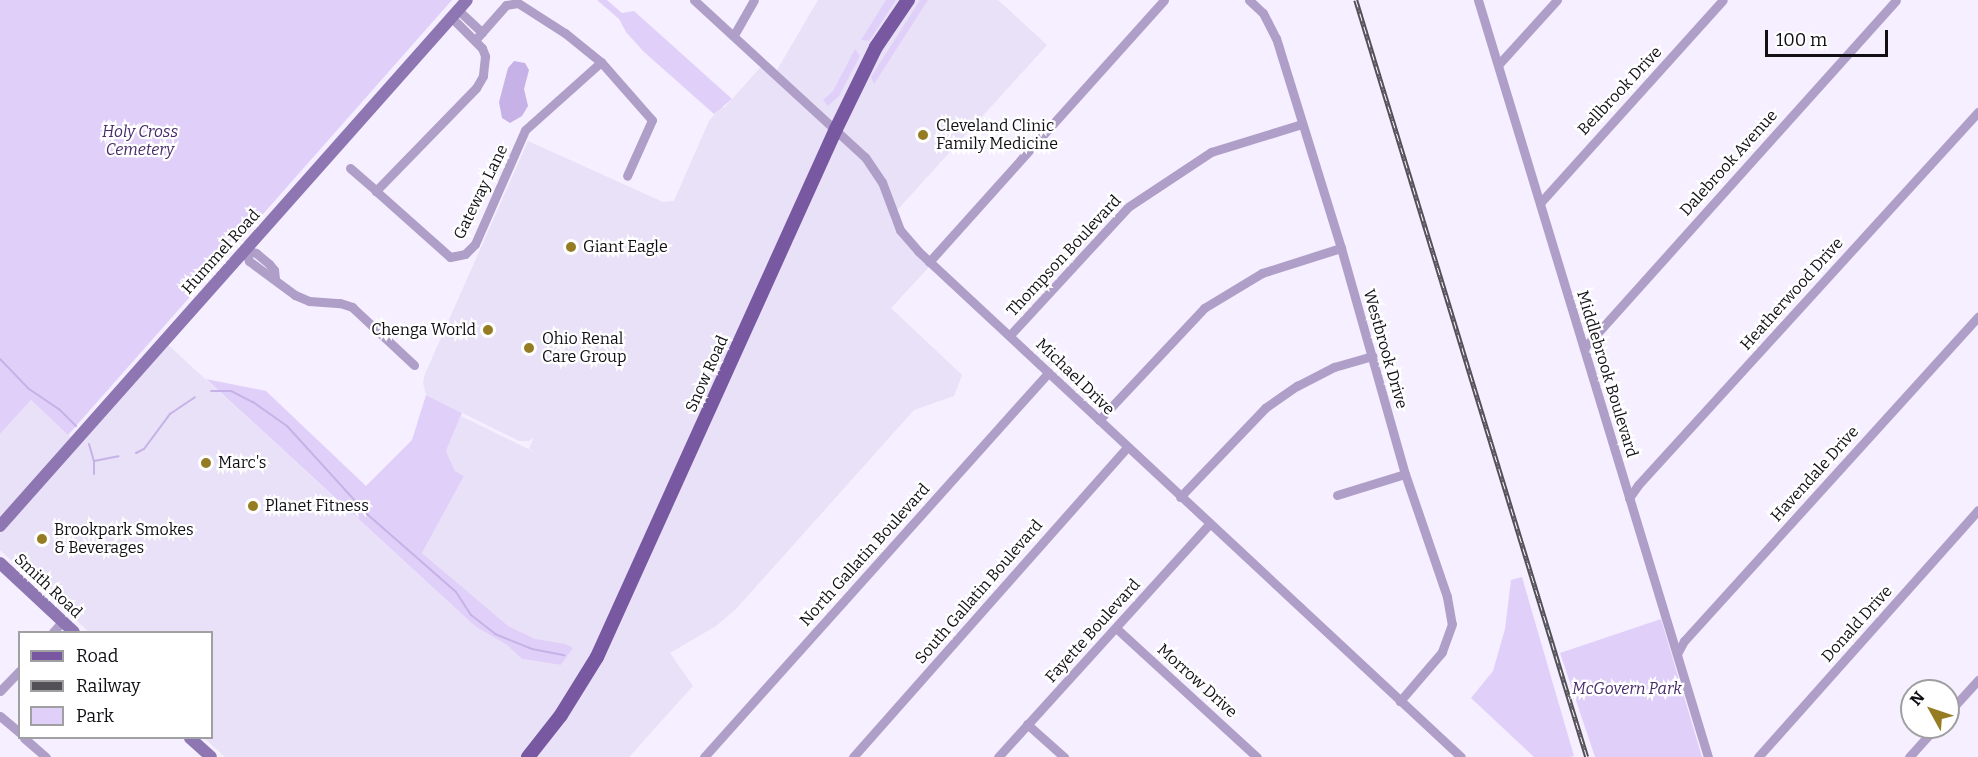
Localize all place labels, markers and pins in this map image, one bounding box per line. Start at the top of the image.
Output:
place label: Cleveland Clinic Family Medicine [936,116,1058,154]
marker: Cleveland Clinic Family Medicine [914,126,932,144]
place label: Giant Eagle [583,237,668,257]
marker: Giant Eagle [564,240,578,254]
place label: Chenga World [371,320,476,340]
marker: Chenga World [481,323,495,337]
place label: Ohio Renal Care Group [542,329,627,367]
marker: Ohio Renal Care Group [520,339,538,357]
place label: Marc's [218,453,266,473]
marker: Marc's [199,456,213,470]
place label: Planet Fitness [265,496,369,516]
marker: Planet Fitness [246,499,260,513]
place label: Brookpark Smokes & Beverages [54,520,194,558]
marker: Brookpark Smokes & Beverages [35,532,49,546]

